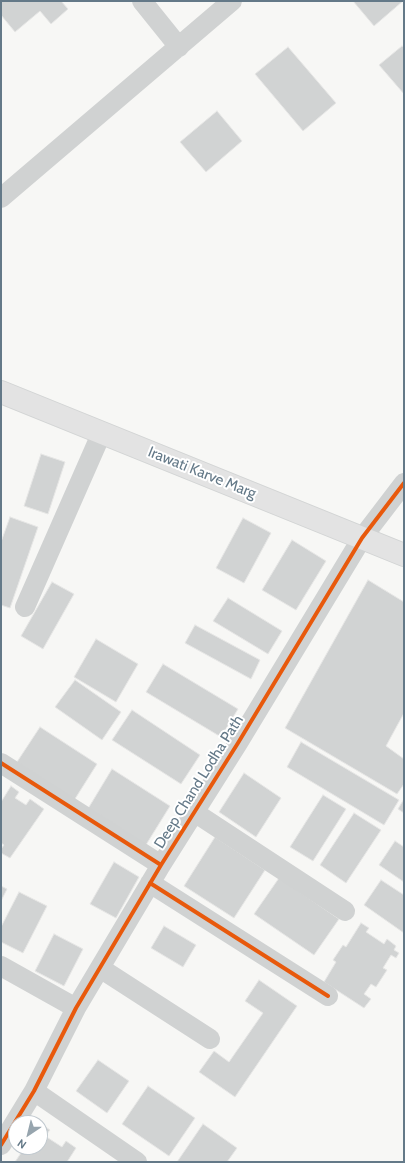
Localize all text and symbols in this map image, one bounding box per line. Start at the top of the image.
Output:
street label: Irawati Karve Marg [145,443,259,503]
street label: Deep Chand Lodha Path [151,712,247,852]
north arrow [8,1115,48,1155]
text: N [14,1136,29,1152]

